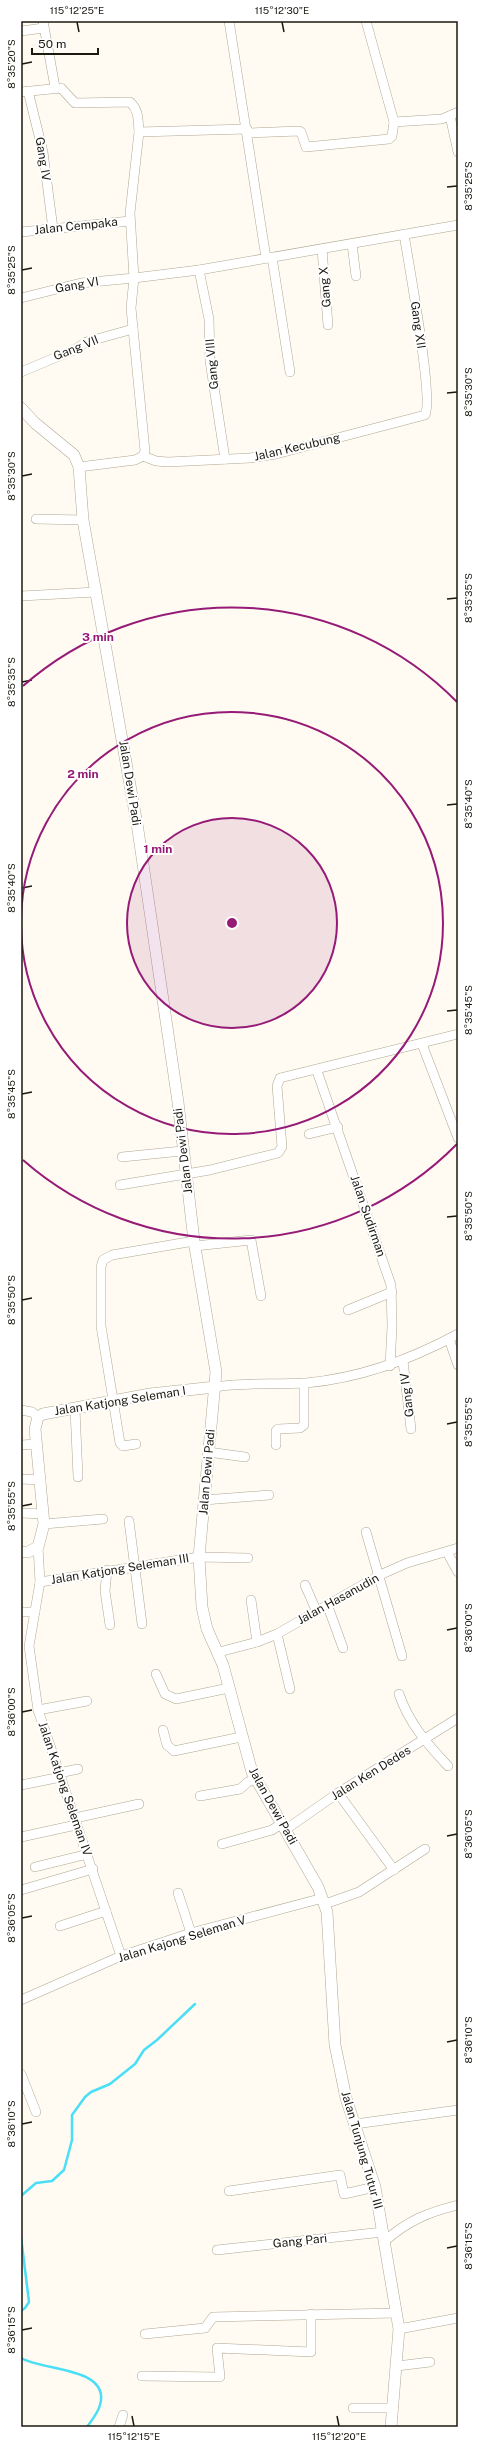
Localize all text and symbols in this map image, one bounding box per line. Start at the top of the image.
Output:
text: 115°12'25"E [50,4,104,16]
text: 115°12'30"E [255,4,309,16]
scale bar [32,30,98,56]
text: 50 m [38,37,66,51]
text: 8°35'20"S [5,39,17,89]
street label: Gang IV [33,136,53,182]
text: 8°35'25"S [462,161,474,211]
street label: Jalan Cempaka [34,215,118,237]
text: 8°35'25"S [5,245,17,295]
street label: Gang X [316,266,334,308]
street label: Gang VI [54,274,100,296]
street label: Gang XII [408,300,428,350]
street label: Gang VII [51,333,101,363]
street label: Gang VIII [203,338,221,390]
text: 8°35'30"S [462,367,474,417]
street label: Jalan Kecubung [252,430,342,464]
text: 8°35'30"S [5,451,17,501]
text: 8°35'35"S [462,573,474,623]
text: 3 min [82,630,114,644]
text: 8°35'35"S [5,657,17,707]
street label: Jalan Dewi Padi [116,739,144,827]
text: 2 min [67,767,99,781]
text: 8°35'40"S [462,779,474,829]
text: 1 min [144,842,172,856]
text: 8°35'40"S [5,863,17,913]
centre of rings [225,916,239,930]
text: 8°35'45"S [462,985,474,1035]
text: 8°35'45"S [5,1069,17,1119]
street label: Jalan Dewi Padi [171,1107,195,1195]
street label: Jalan Sudirman [348,1173,389,1259]
text: 8°35'50"S [462,1191,474,1241]
text: 8°35'50"S [5,1275,17,1325]
street label: Gang IV [397,1372,417,1418]
street label: Jalan Katjong Seleman I [53,1384,187,1418]
text: 8°35'55"S [462,1397,474,1447]
street label: Jalan Dewi Padi [196,1429,218,1515]
text: 8°35'55"S [5,1481,17,1531]
street label: Jalan Katjong Seleman III [50,1551,190,1587]
street label: Jalan Hasanudin [295,1571,381,1627]
text: 8°36'00"S [462,1603,474,1653]
text: 8°36'00"S [5,1687,17,1737]
street label: Jalan Katjong Seleman IV [35,1720,95,1858]
street label: Jalan Ken Dedes [329,1743,413,1803]
street label: Jalan Dewi Padi [246,1765,300,1847]
text: 8°36'05"S [462,1809,474,1859]
text: 8°36'05"S [5,1893,17,1943]
street label: Jalan Kajong Seleman V [116,1913,248,1965]
text: 8°36'10"S [462,2016,474,2064]
street label: Jalan Tunjung Tutur III [338,2089,386,2211]
text: 8°36'10"S [5,2100,17,2148]
text: 8°36'15"S [462,2222,474,2270]
street label: Gang Pari [272,2231,328,2251]
text: 8°36'15"S [5,2306,17,2354]
text: 115°12'15"E [108,2430,160,2442]
text: 115°12'20"E [312,2430,366,2442]

